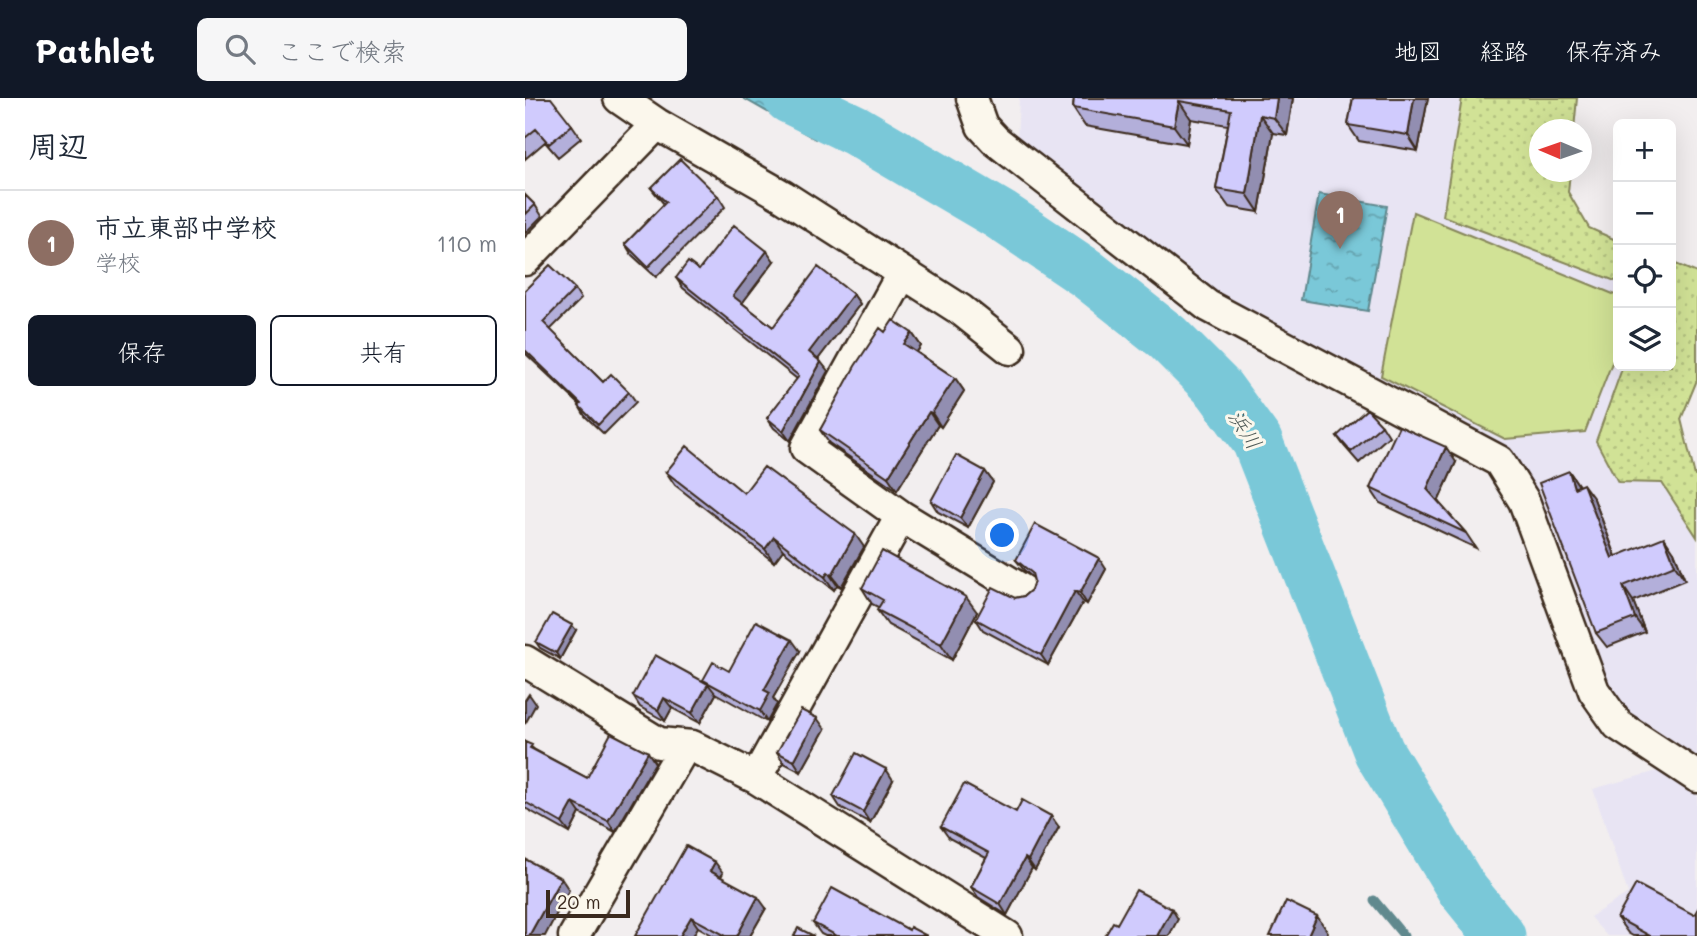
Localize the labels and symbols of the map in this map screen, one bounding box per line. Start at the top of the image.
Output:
north arrow [1529,119,1592,182]
pin: 1 [1317,191,1363,249]
water label: 浜川 [1223,404,1269,454]
your location [985,518,1019,552]
scale bar [546,887,630,919]

